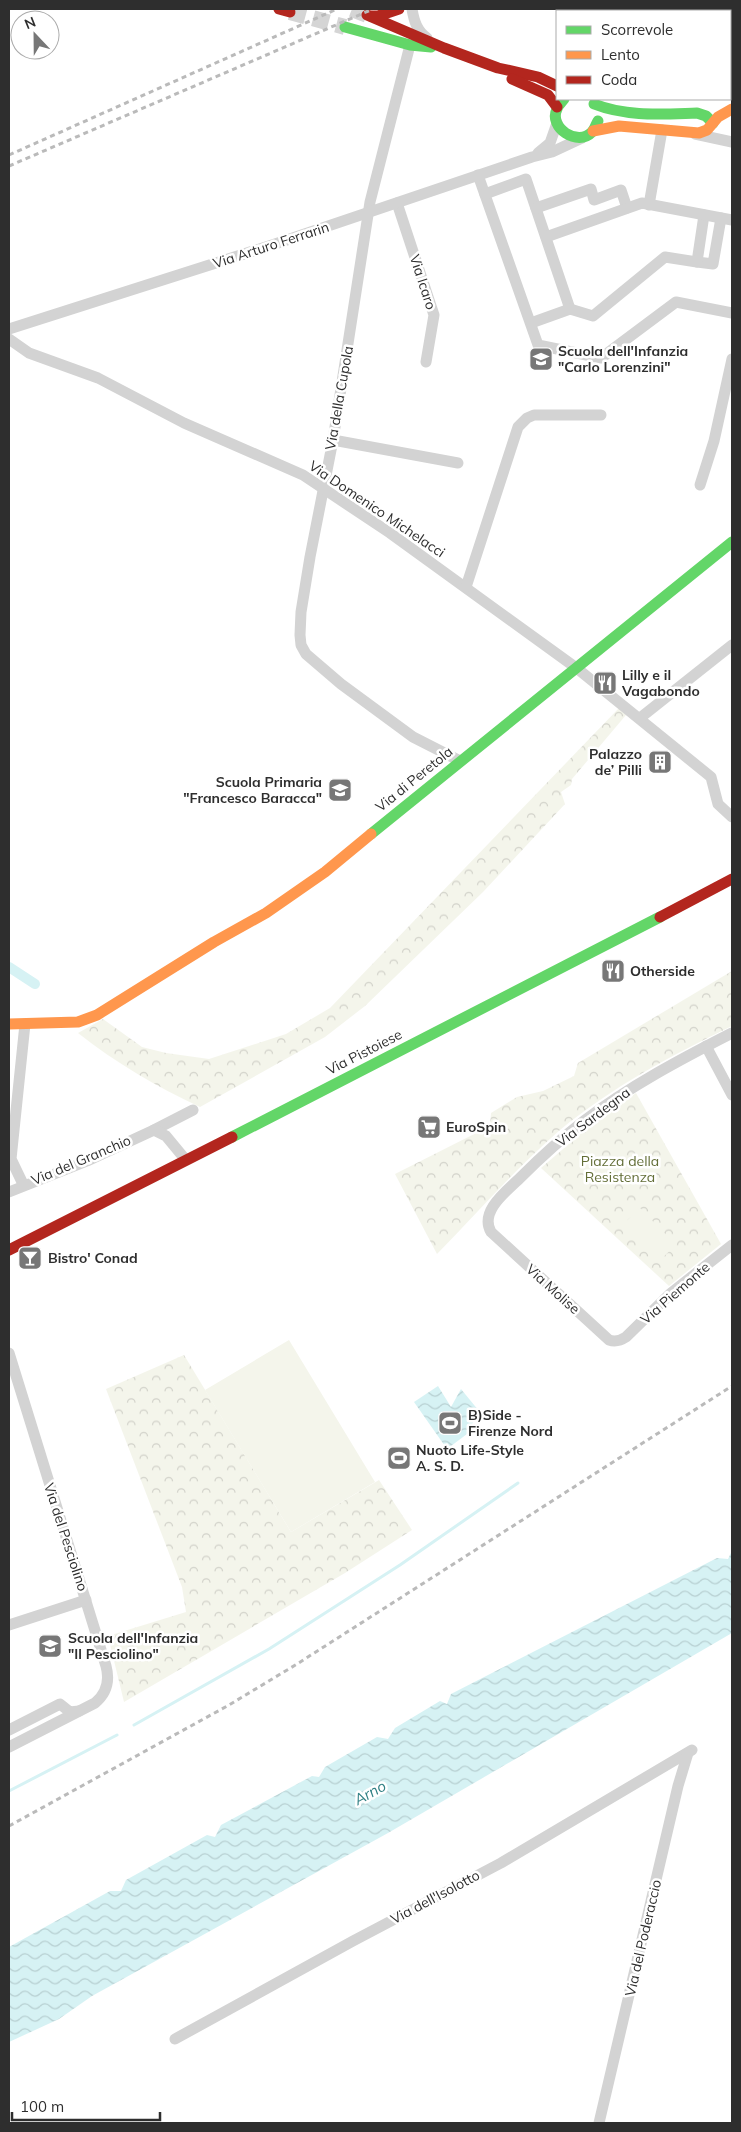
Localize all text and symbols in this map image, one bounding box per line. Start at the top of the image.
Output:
north arrow [10,10,60,60]
legend [556,10,731,100]
text: N [22,13,38,33]
text: Scorrevole [601,20,673,39]
text: Lento [601,45,640,64]
text: Coda [601,70,637,89]
street label: Via Arturo Ferrarin [211,218,331,272]
street label: Via Icaro [406,252,440,312]
place label: Scuola dell'Infanzia "Carlo Lorenzini" [558,342,688,376]
street label: Via della Cupola [321,344,357,452]
school or university icon: Scuola dell'Infanzia "Carlo Lorenzini" [528,346,554,372]
street label: Via Domenico Michelacci [305,457,449,561]
place label: Lilly e il Vagabondo [621,666,700,700]
restaurant icon: Lilly e il Vagabondo [592,670,618,696]
street label: Via di Peretola [372,742,456,816]
place label: Palazzo de’ Pilli [589,745,642,779]
building icon: Palazzo de’ Pilli [647,749,673,775]
place label: Scuola Primaria "Francesco Baracca" [183,773,322,807]
school or university icon: Scuola Primaria "Francesco Baracca" [327,777,353,803]
restaurant icon: Otherside [600,958,626,984]
place label: Otherside [630,962,695,980]
street label: Via Pistoiese [323,1025,405,1079]
street label: Via Sardegna [552,1083,634,1151]
supermarket icon: EuroSpin [416,1114,442,1140]
place label: EuroSpin [446,1118,506,1136]
street label: Via del Granchio [28,1131,134,1189]
park label: Piazza della Resistenza [581,1152,659,1186]
bar icon: Bistro' Conad [17,1245,43,1271]
place label: Bistro' Conad [48,1249,138,1267]
street label: Via Piemonte [637,1258,713,1328]
street label: Via Molise [522,1260,584,1318]
place label: B)Side - Firenze Nord [468,1406,553,1440]
sports icon: B)Side - Firenze Nord [437,1410,463,1436]
place label: Nuoto Life-Style A. S. D. [416,1441,524,1475]
sports icon: Nuoto Life-Style A. S. D. [386,1445,412,1471]
street label: Via del Pesciolino [40,1481,92,1593]
place label: Scuola dell'Infanzia "Il Pesciolino" [68,1629,198,1663]
school or university icon: Scuola dell'Infanzia "Il Pesciolino" [37,1633,63,1659]
water label: Arno [349,1776,390,1810]
street label: Via dell'Isolotto [387,1866,483,1928]
street label: Via del Poderaccio [621,1878,665,1998]
scale bar [12,2090,160,2122]
text: 100 m [20,2097,64,2116]

